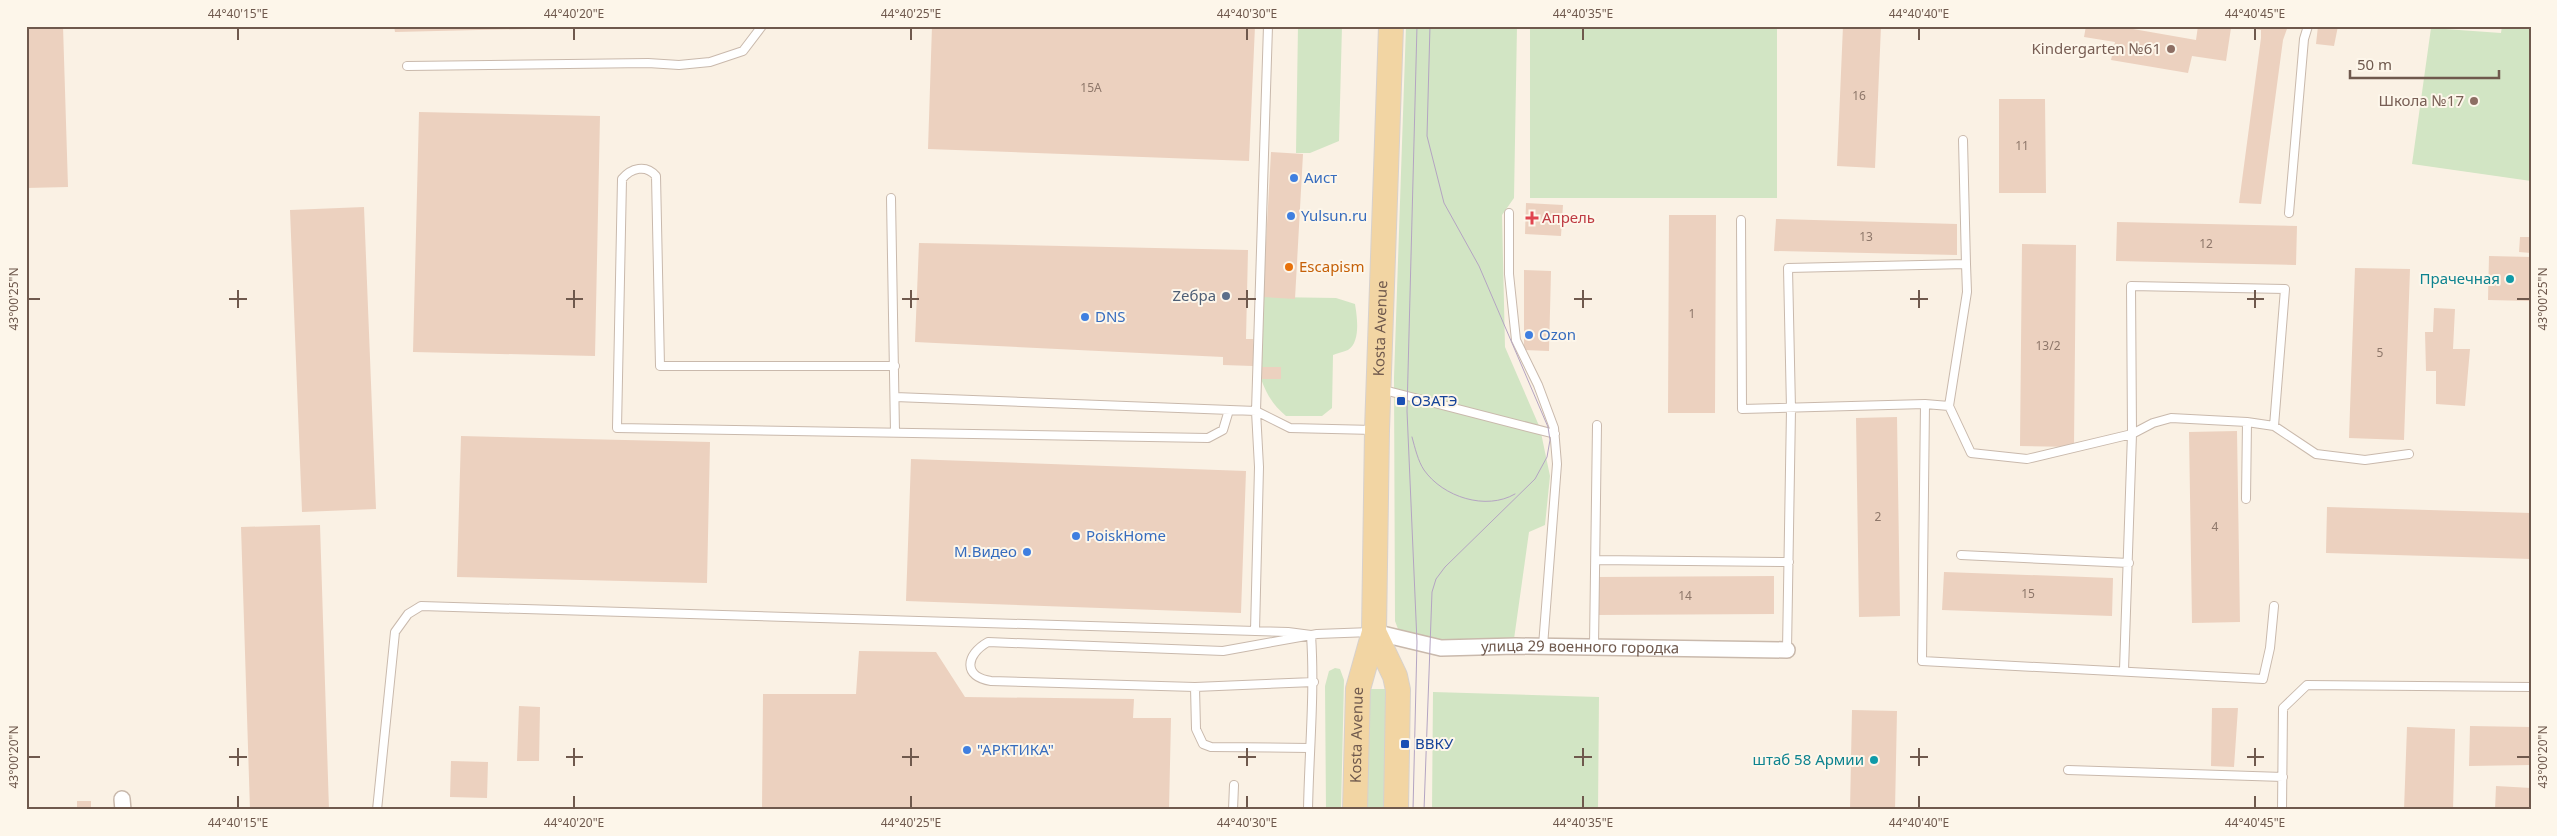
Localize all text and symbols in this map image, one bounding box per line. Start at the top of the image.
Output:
text: 44°40'15"E [208,5,268,22]
text: 44°40'20"E [544,5,604,22]
text: 44°40'25"E [881,5,941,22]
text: 44°40'30"E [1217,5,1277,22]
text: 44°40'35"E [1553,5,1613,22]
text: 44°40'40"E [1889,5,1949,22]
text: 44°40'45"E [2225,5,2285,22]
place label: Kindergarten №61 [2032,38,2161,58]
marker: Kindergarten №61 [2165,43,2177,55]
scale bar [2350,48,2498,80]
text: 50 m [2357,54,2392,74]
house number: 15А [1080,79,1102,96]
house number: 16 [1852,87,1866,104]
place label: Школа №17 [2378,90,2464,110]
marker: Школа №17 [2468,95,2480,107]
house number: 11 [2015,137,2029,154]
place label: Аист [1304,167,1337,187]
marker: Аист [1288,172,1300,184]
place label: Yulsun.ru [1301,205,1367,225]
place label: Апрель [1542,207,1595,227]
marker: Yulsun.ru [1285,210,1297,222]
marker: Апрель [1526,212,1538,224]
house number: 13 [1859,228,1873,245]
house number: 12 [2199,235,2213,252]
place label: Escapism [1299,256,1364,276]
marker: Escapism [1283,261,1295,273]
text: 43°00'25"N [5,267,22,331]
text: 43°00'25"N [2534,267,2551,331]
place label: Прачечная [2420,268,2500,288]
marker: Прачечная [2504,273,2516,285]
street label: Kosta Avenue [1368,280,1391,377]
place label: Zeбра [1173,285,1216,305]
marker: Zeбра [1220,290,1232,302]
house number: 1 [1689,305,1695,322]
place label: DNS [1095,306,1126,326]
marker: DNS [1079,311,1091,323]
place label: Ozon [1539,324,1576,344]
marker: Ozon [1523,329,1535,341]
house number: 13/2 [2035,337,2061,354]
house number: 5 [2377,344,2384,361]
place label: ОЗАТЭ [1411,390,1458,410]
marker: ОЗАТЭ [1395,395,1407,407]
house number: 2 [1875,508,1882,525]
house number: 4 [2212,518,2219,535]
place label: PoiskHome [1086,525,1166,545]
marker: PoiskHome [1070,530,1082,542]
place label: M.Видео [954,541,1017,561]
marker: M.Видео [1021,546,1033,558]
house number: 15 [2021,585,2035,602]
house number: 14 [1678,587,1692,604]
street label: улица 29 военного городка [1481,635,1679,657]
street label: Kosta Avenue [1345,687,1367,783]
text: 43°00'20"N [5,725,22,789]
text: 43°00'20"N [2534,725,2551,789]
place label: ВВКУ [1415,733,1454,753]
marker: ВВКУ [1399,738,1411,750]
place label: "АРКТИКА" [977,739,1054,759]
marker: "АРКТИКА" [961,744,973,756]
place label: штаб 58 Армии [1753,749,1864,769]
marker: штаб 58 Армии [1868,754,1880,766]
text: 44°40'15"E [208,814,268,831]
text: 44°40'20"E [544,814,604,831]
text: 44°40'25"E [881,814,941,831]
text: 44°40'30"E [1217,814,1277,831]
text: 44°40'35"E [1553,814,1613,831]
text: 44°40'40"E [1889,814,1949,831]
text: 44°40'45"E [2225,814,2285,831]

